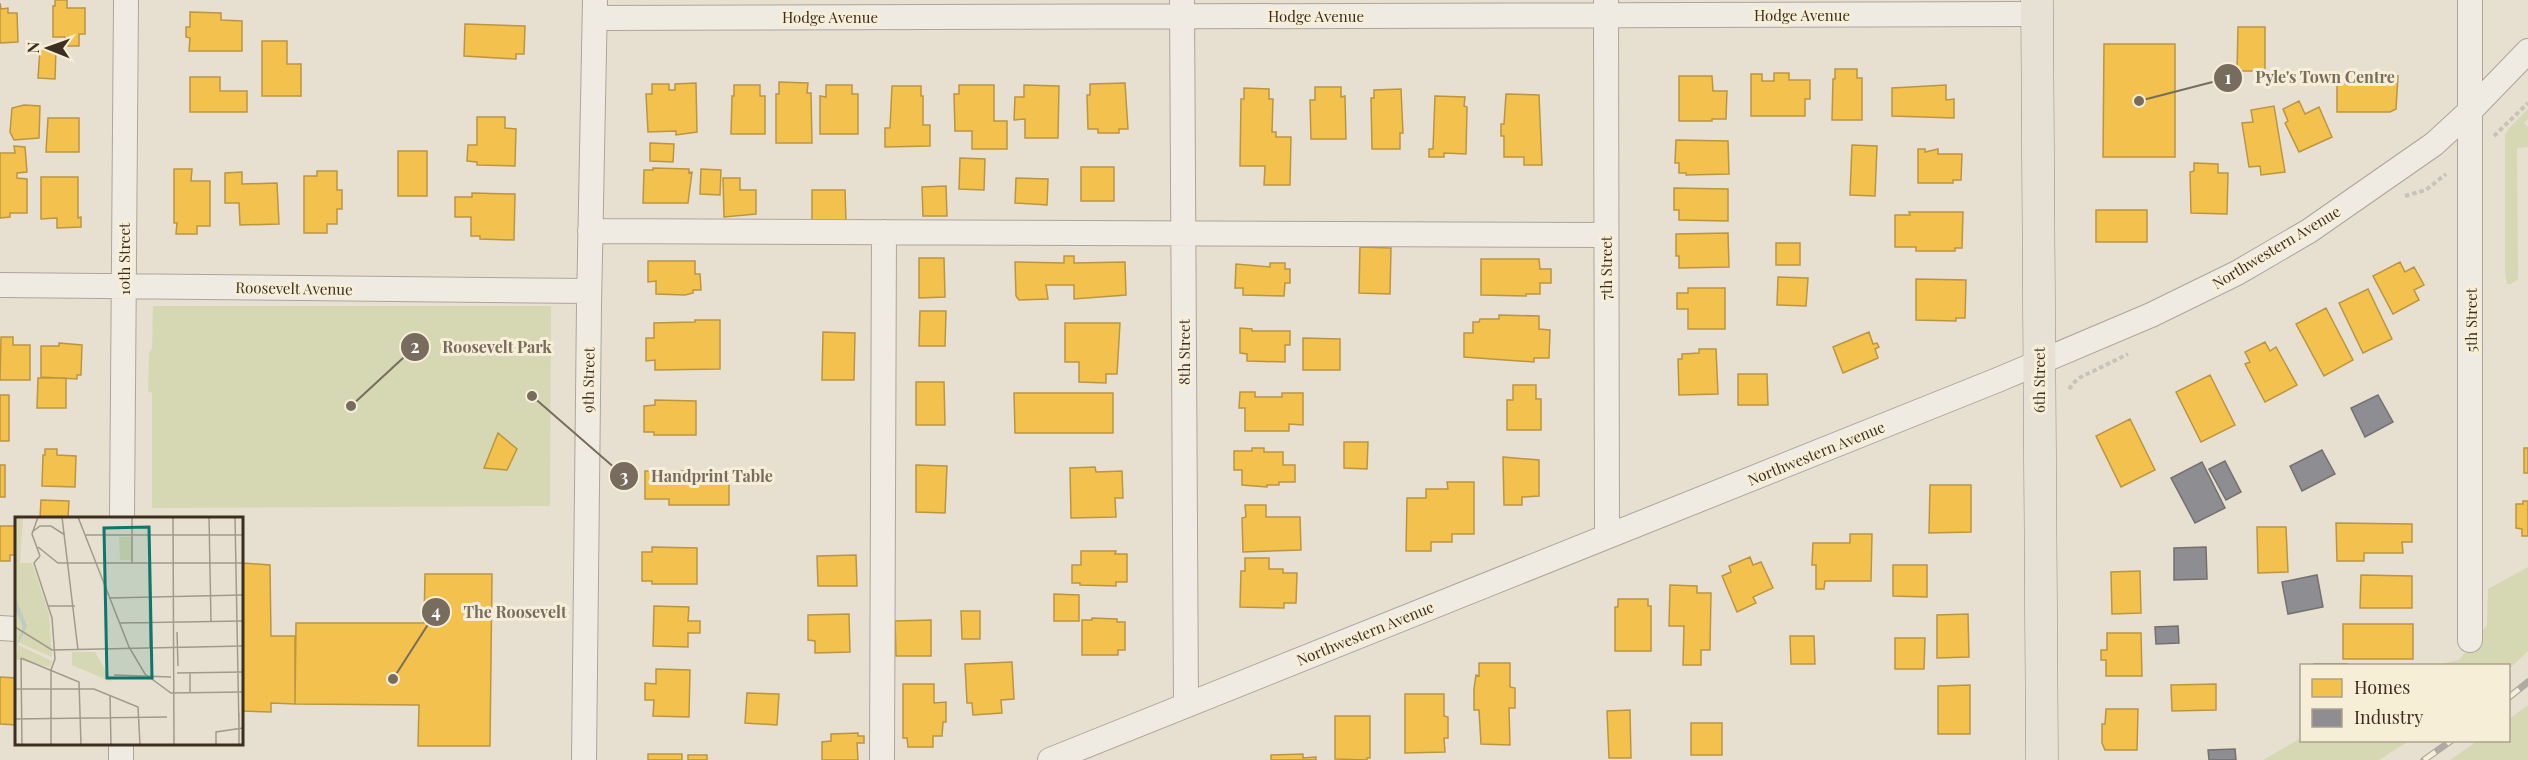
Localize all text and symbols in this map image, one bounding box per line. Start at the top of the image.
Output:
street label: Hodge Avenue [1754,5,1850,25]
street label: Hodge Avenue [1268,6,1364,26]
street label: Hodge Avenue [782,7,878,27]
north arrow [18,18,78,78]
text: N [22,41,43,54]
callout: Pyle's Town Centre [2213,61,2407,95]
text: 1 [2225,65,2232,89]
text: Pyle's Town Centre [2255,66,2395,87]
street label: Northwestern Avenue [2208,201,2344,293]
street label: 10th Street [114,222,134,295]
street label: 7th Street [1596,235,1616,300]
street label: Roosevelt Avenue [235,277,353,299]
street label: 5th Street [2461,287,2481,352]
street label: 8th Street [1174,318,1194,385]
callout: Roosevelt Park [400,330,563,364]
text: 2 [410,334,420,358]
text: Roosevelt Park [442,336,552,357]
street label: 9th Street [577,346,599,413]
street label: 6th Street [2029,346,2049,413]
street label: Northwestern Avenue [1744,416,1888,490]
callout: Handprint Table [609,459,785,493]
text: 3 [620,464,629,488]
text: Handprint Table [651,465,773,486]
inset map [15,517,243,745]
callout: The Roosevelt [421,595,578,629]
street label: Northwestern Avenue [1293,596,1437,670]
text: 4 [431,599,441,623]
text: The Roosevelt [463,601,567,622]
legend [2300,664,2510,742]
text: Homes [2354,675,2410,699]
text: Industry [2354,705,2423,729]

